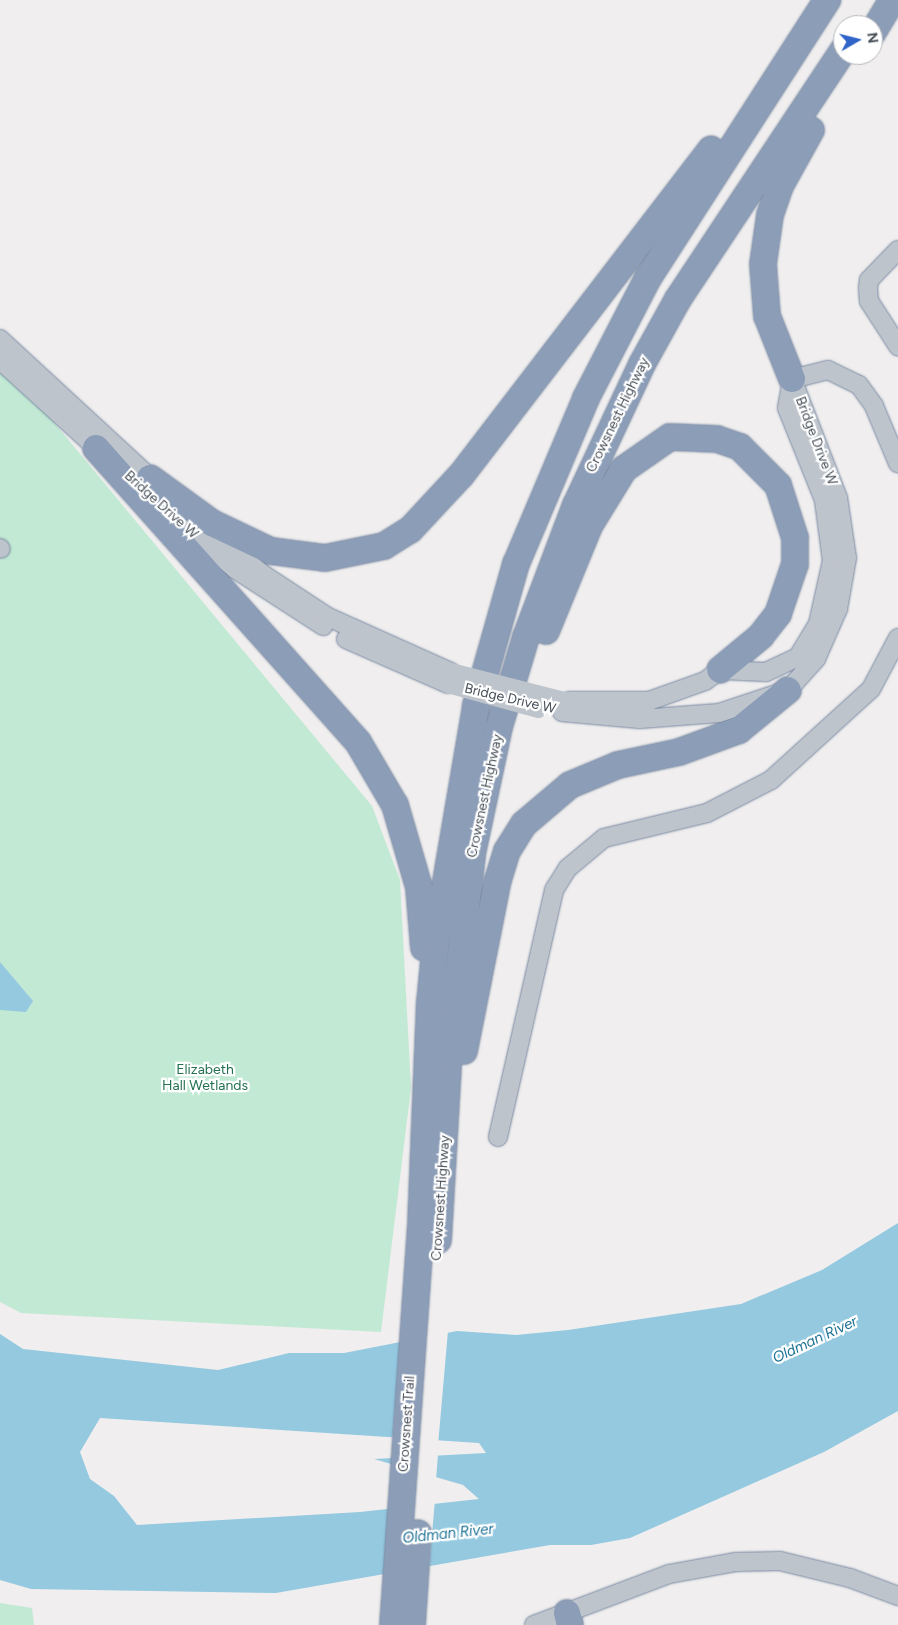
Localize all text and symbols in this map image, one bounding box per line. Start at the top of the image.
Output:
north arrow [833,15,883,65]
text: N [863,31,882,45]
street label: Crowsnest Highway [583,355,653,475]
street label: Bridge Drive W [791,394,841,488]
street label: Bridge Drive W [121,468,201,542]
street label: Bridge Drive W [463,680,557,718]
street label: Crowsnest Highway [464,733,506,859]
park label: Elizabeth Hall Wetlands [162,1062,248,1094]
street label: Crowsnest Highway [428,1135,454,1261]
water label: Oldman River [770,1313,860,1367]
street label: Crowsnest Trail [395,1375,419,1473]
water label: Oldman River [402,1520,494,1548]

